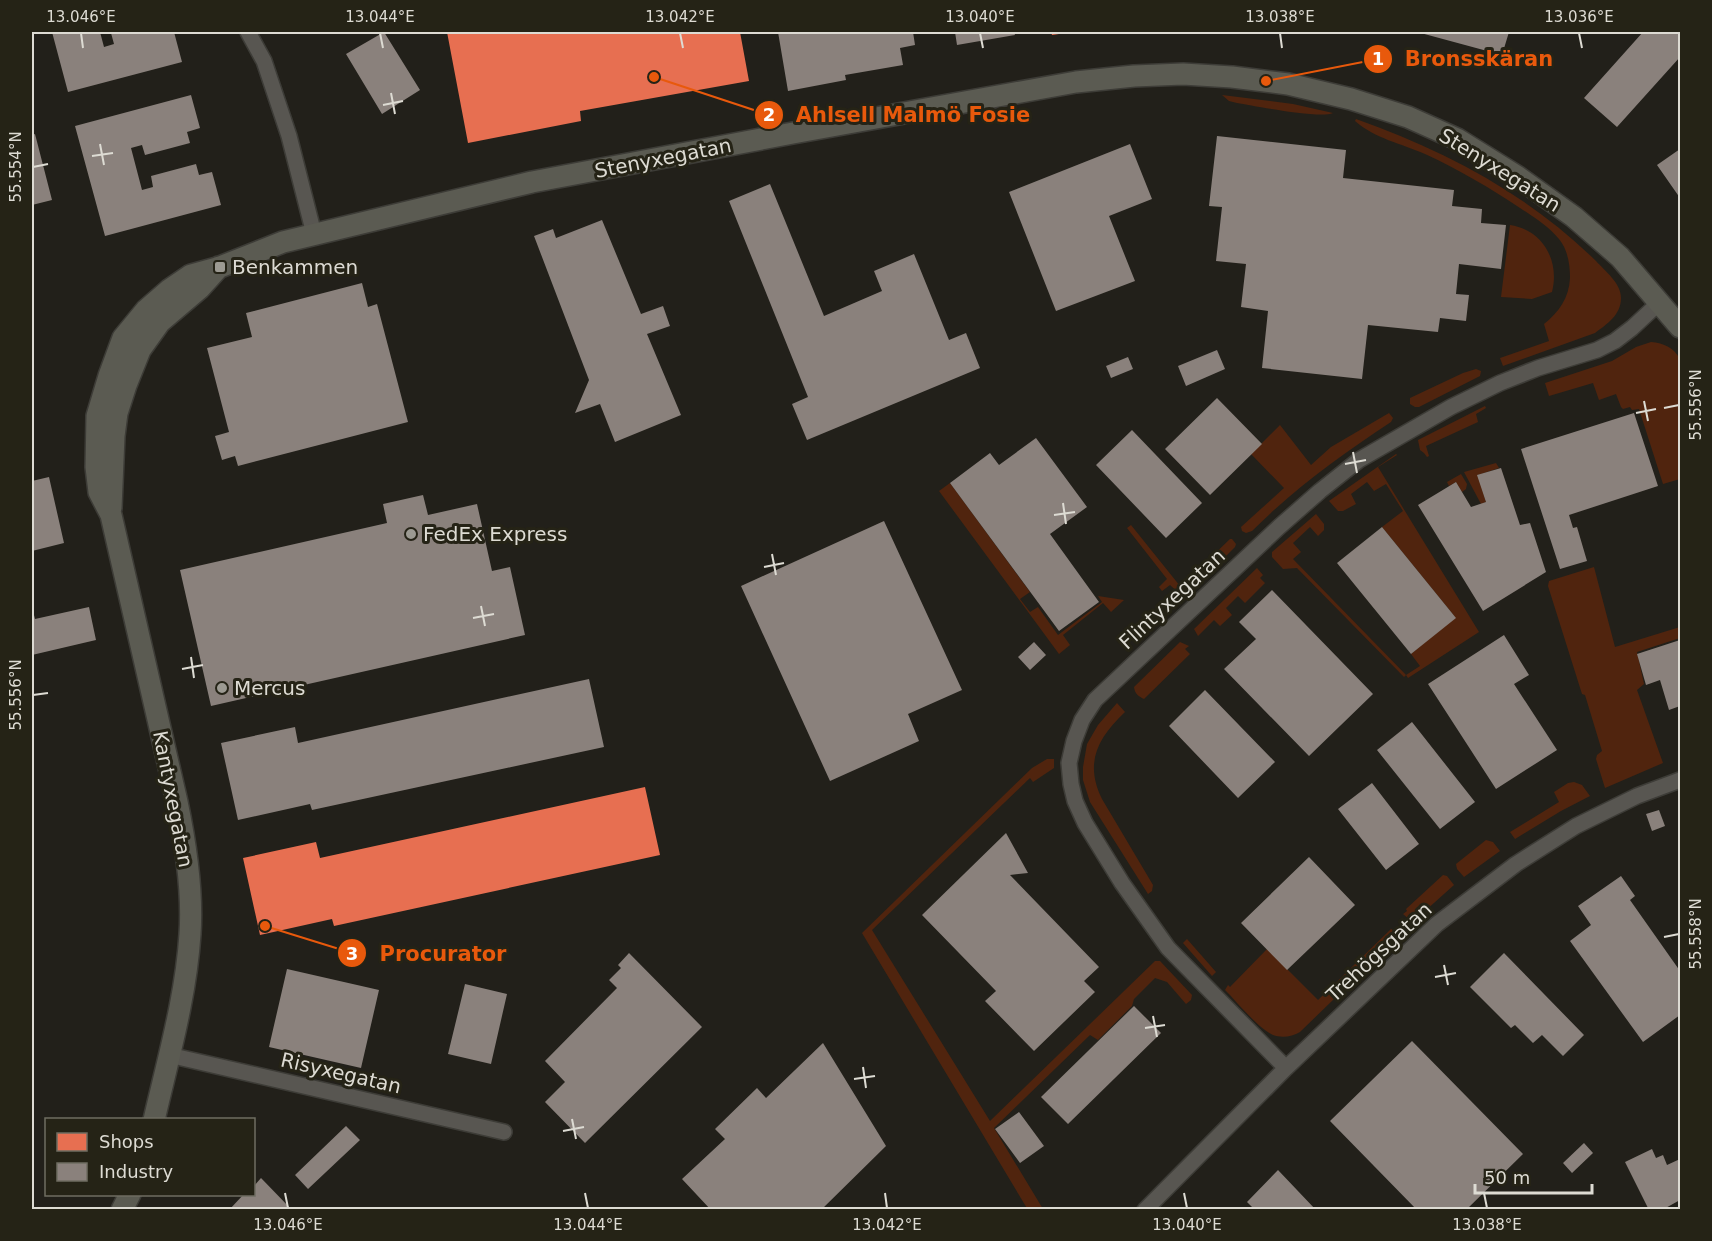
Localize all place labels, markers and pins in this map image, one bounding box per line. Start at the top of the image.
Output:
callout: Bronsskäran [1363,39,1566,78]
callout: Ahlsell Malmö Fosie [754,95,1042,134]
place label: Benkammen [232,255,358,279]
marker: Benkammen [213,260,227,274]
place label: FedEx Express [423,522,567,546]
marker: FedEx Express [404,527,418,541]
place label: Mercus [234,676,305,700]
marker: Mercus [215,681,229,695]
callout: Procurator [337,934,518,973]

